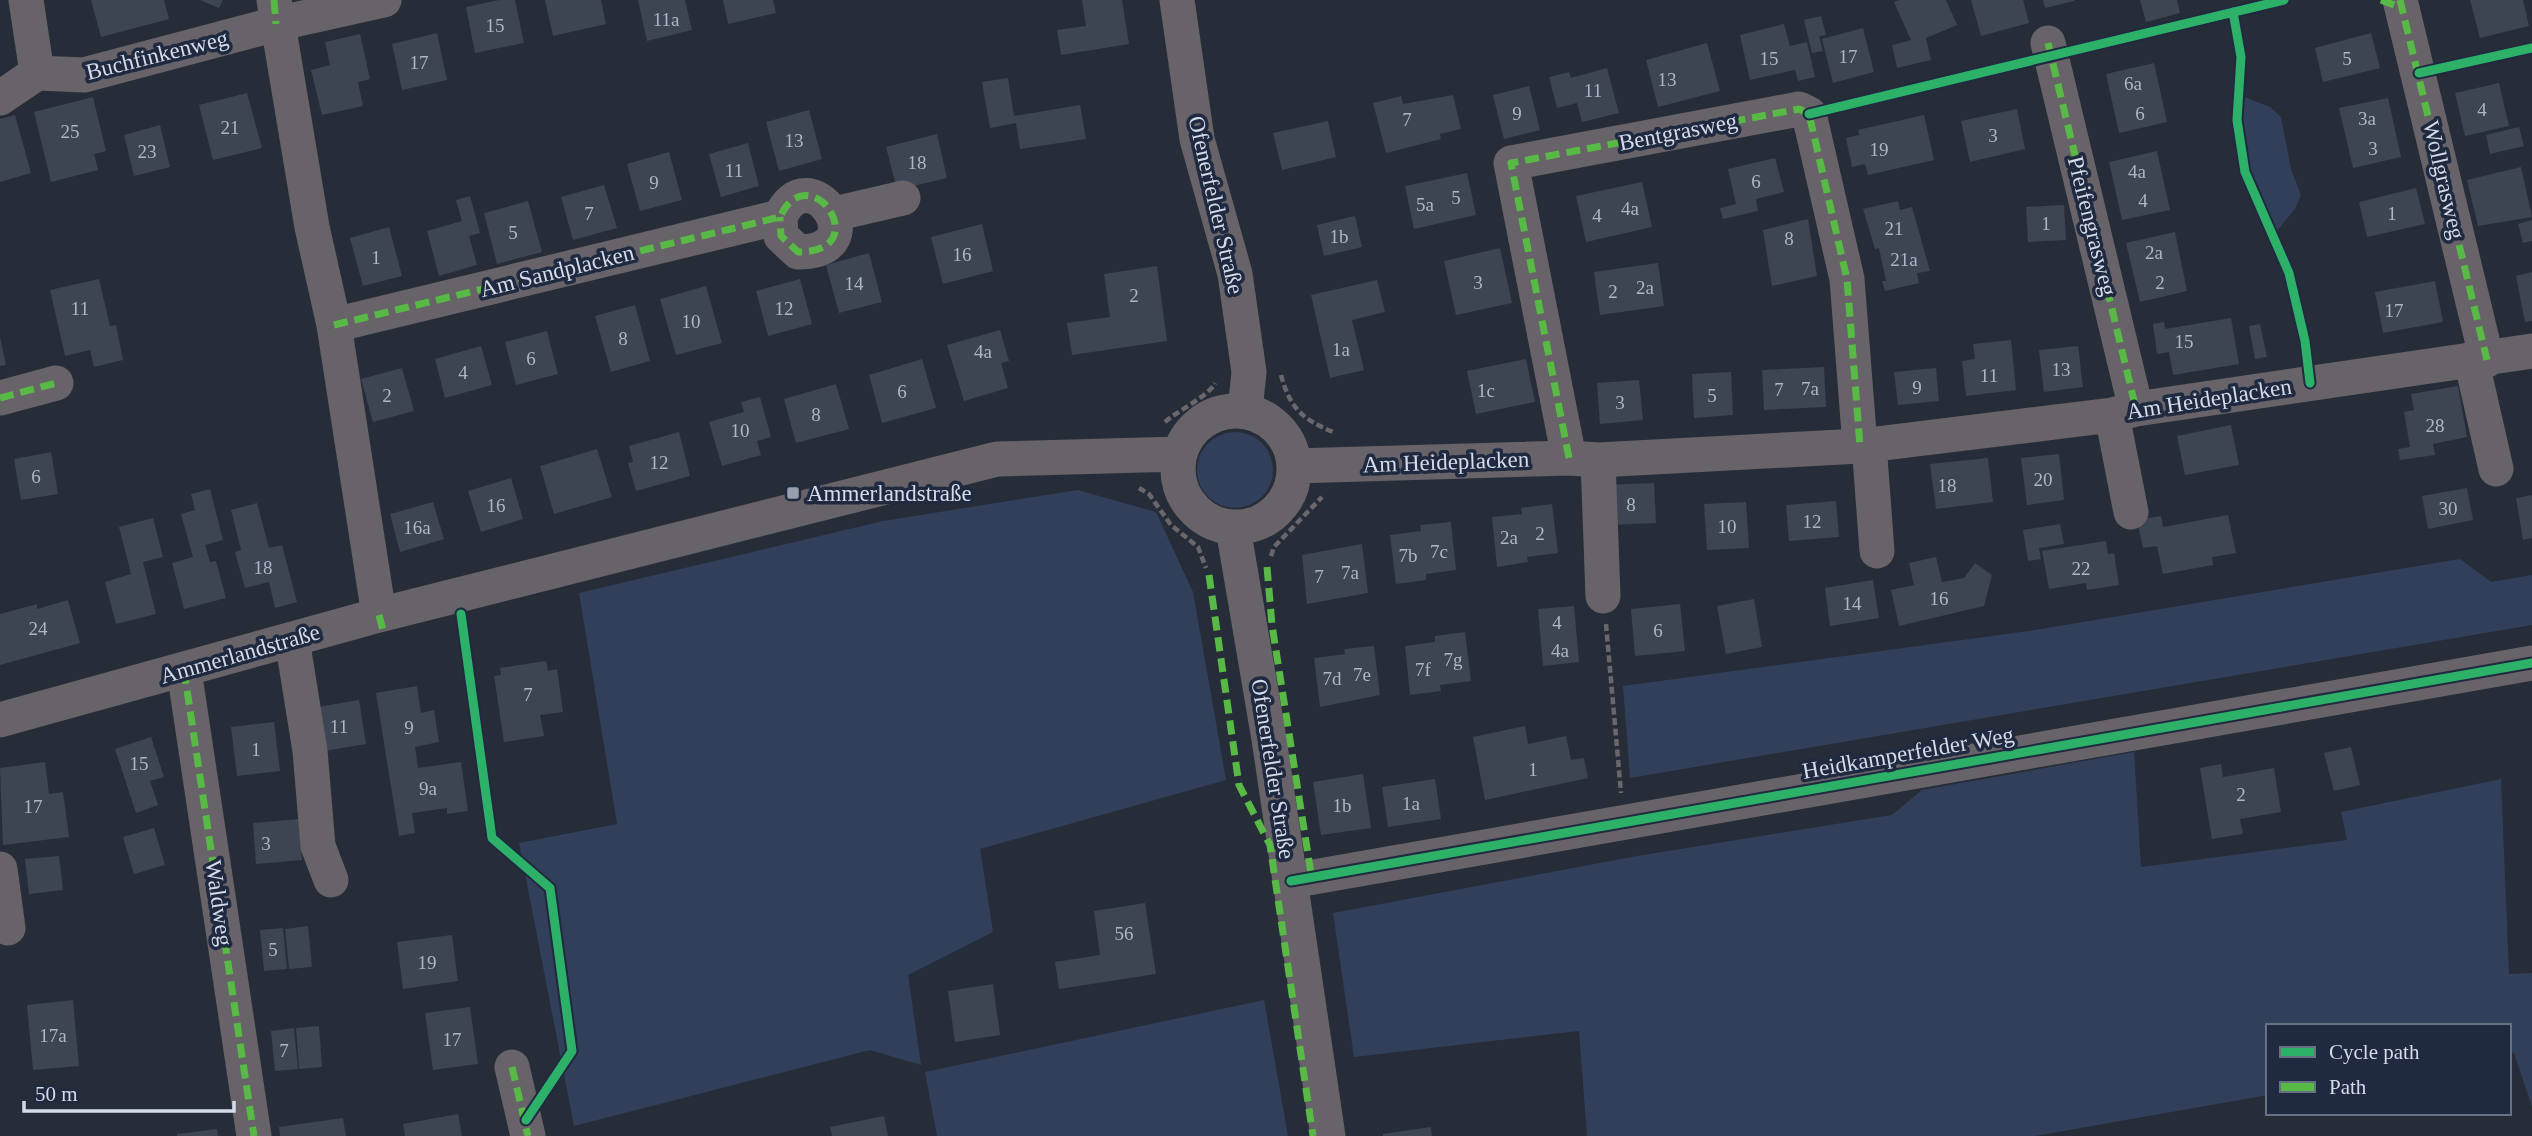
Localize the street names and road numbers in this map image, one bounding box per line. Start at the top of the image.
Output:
street label: Buchfinkenweg [83,25,231,85]
street label: Bentgrasweg [1617,108,1740,156]
street label: Ofenerfelder Straße [1183,114,1249,296]
street label: Wollgrasweg [2418,118,2470,242]
street label: Pfeifengrasweg [2063,154,2122,299]
street label: Am Sandplacken [477,240,637,302]
street label: Am Heideplacken [2125,374,2294,424]
street label: Am Heideplacken [1362,447,1530,477]
street label: Ammerlandstraße [157,619,323,689]
street label: Ofenerfelder Straße [1246,677,1300,861]
street label: Heidkamperfelder Weg [1800,722,2016,784]
street label: Waldweg [201,859,237,948]

